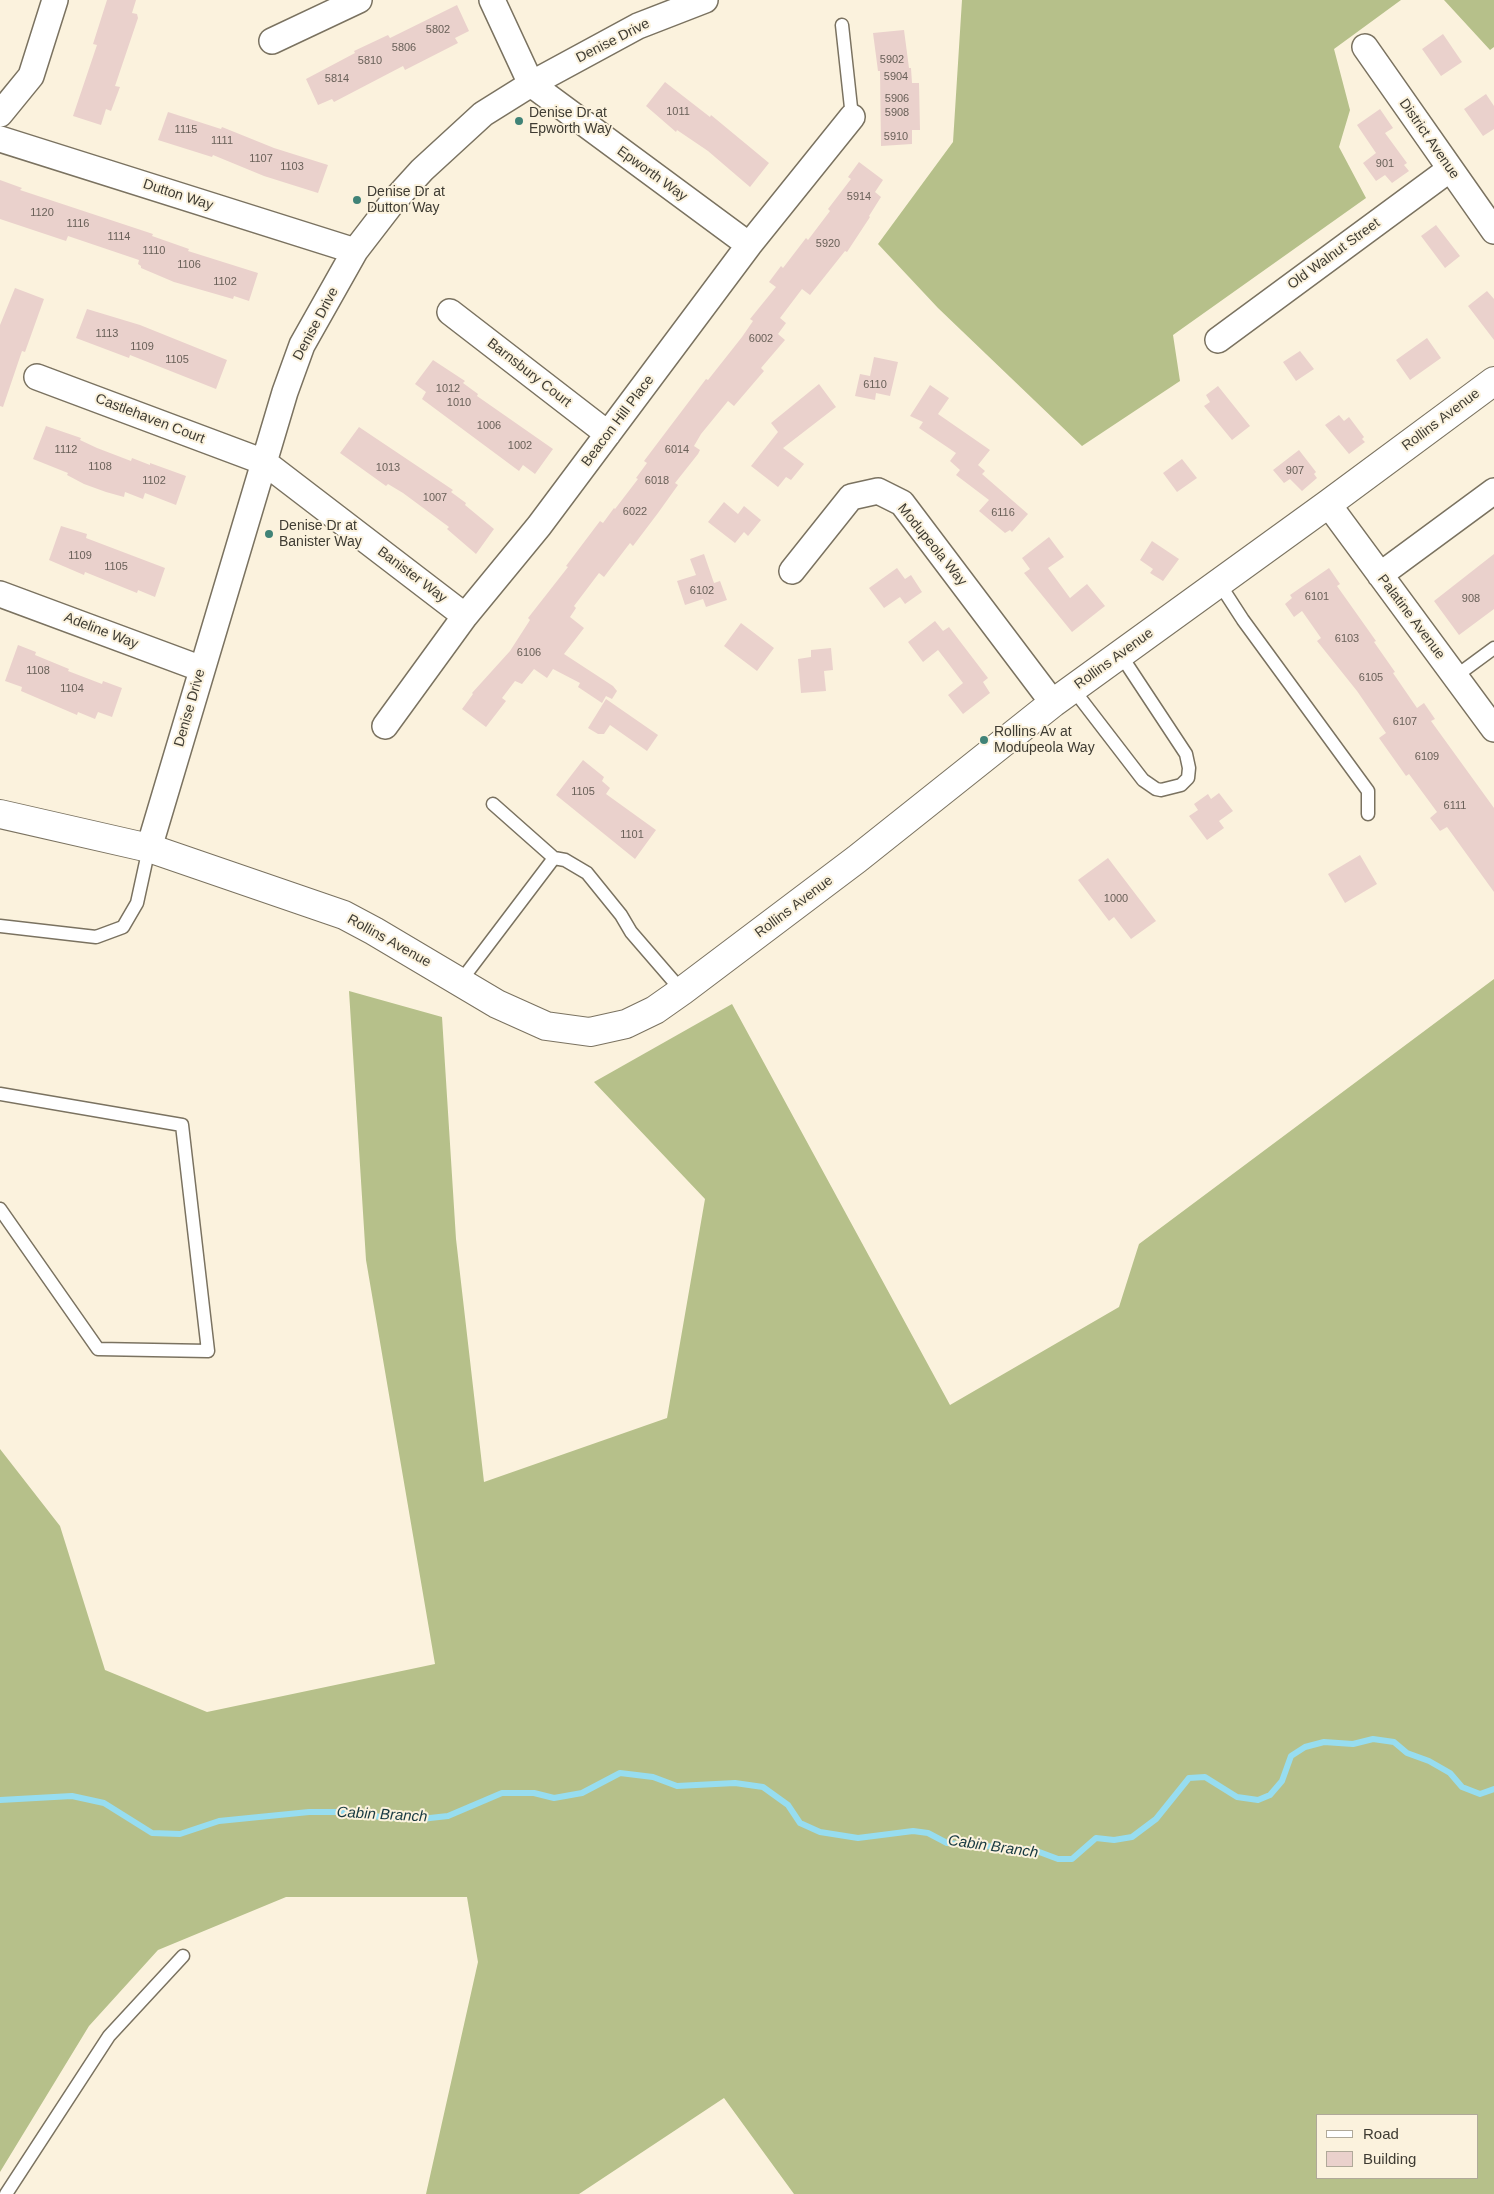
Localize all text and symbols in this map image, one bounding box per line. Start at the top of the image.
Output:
street label: Denise Drive [573,15,653,67]
house number: 5802 [426,23,450,37]
house number: 5806 [392,41,416,55]
house number: 5902 [880,53,904,67]
house number: 5810 [358,54,382,68]
house number: 5904 [884,70,908,84]
house number: 5814 [325,72,349,86]
house number: 5906 [885,92,909,106]
street label: District Avenue [1395,96,1463,182]
place label: Denise Dr at Epworth Way [529,105,612,138]
house number: 1011 [666,105,690,119]
house number: 5908 [885,106,909,120]
marker: Denise Dr at Epworth Way [513,115,525,127]
house number: 1115 [175,123,197,137]
house number: 5910 [884,130,908,144]
house number: 1111 [211,134,233,148]
street label: Epworth Way [614,143,690,205]
house number: 1107 [249,152,273,166]
house number: 901 [1376,157,1394,171]
house number: 1103 [280,160,304,174]
street label: Dutton Way [141,176,215,214]
place label: Denise Dr at Dutton Way [367,184,445,216]
house number: 5914 [847,190,871,204]
marker: Denise Dr at Dutton Way [351,194,363,206]
house number: 1120 [30,206,54,220]
street label: Old Walnut Street [1285,215,1383,293]
house number: 1116 [67,217,89,231]
house number: 1114 [108,230,130,244]
house number: 5920 [816,237,840,251]
house number: 1110 [143,244,165,258]
house number: 1106 [177,258,201,272]
house number: 1102 [213,275,237,289]
street label: Denise Drive [290,285,342,363]
house number: 1113 [96,327,118,341]
house number: 6002 [749,332,773,346]
street label: Barnsbury Court [484,335,574,411]
house number: 1109 [130,340,154,354]
house number: 1105 [165,353,189,367]
street label: Beacon Hill Place [578,372,658,470]
house number: 6110 [863,378,887,392]
house number: 1012 [436,382,460,396]
street label: Rollins Avenue [1399,385,1483,455]
street label: Castlehaven Court [93,390,207,448]
house number: 1010 [447,396,471,410]
house number: 1006 [477,419,501,433]
house number: 1002 [508,439,532,453]
house number: 1112 [55,443,77,457]
house number: 6014 [665,443,689,457]
house number: 1108 [88,460,112,474]
house number: 1013 [376,461,400,475]
house number: 907 [1286,464,1304,478]
house number: 1102 [142,474,166,488]
house number: 6018 [645,474,669,488]
house number: 1007 [423,491,447,505]
street label: Modupeola Way [894,501,970,589]
house number: 6022 [623,505,647,519]
house number: 6116 [991,506,1015,520]
place label: Denise Dr at Banister Way [279,518,362,550]
marker: Denise Dr at Banister Way [263,528,275,540]
street label: Banister Way [374,543,450,607]
house number: 1109 [68,549,92,563]
house number: 1105 [104,560,128,574]
street label: Palatine Avenue [1374,571,1448,663]
house number: 6102 [690,584,714,598]
house number: 6101 [1305,590,1329,604]
house number: 908 [1462,592,1480,606]
street label: Adeline Way [62,609,140,653]
street label: Rollins Avenue [1071,625,1157,693]
house number: 6103 [1335,632,1359,646]
house number: 6106 [517,646,541,660]
house number: 1108 [26,664,50,678]
street label: Denise Drive [171,667,209,749]
house number: 6105 [1359,671,1383,685]
house number: 1104 [60,682,84,696]
house number: 6107 [1393,715,1417,729]
place label: Rollins Av at Modupeola Way [994,724,1095,756]
marker: Rollins Av at Modupeola Way [978,734,990,746]
house number: 6109 [1415,750,1439,764]
house number: 1105 [571,785,595,799]
house number: 6111 [1444,799,1466,813]
house number: 1101 [620,828,644,842]
street label: Rollins Avenue [752,872,836,942]
house number: 1000 [1104,892,1128,906]
street label: Rollins Avenue [344,911,434,971]
water label: Cabin Branch [336,1804,428,1826]
water label: Cabin Branch [947,1832,1039,1862]
legend [1316,2114,1479,2179]
text: Road [1363,2125,1399,2142]
text: Building [1363,2150,1416,2167]

